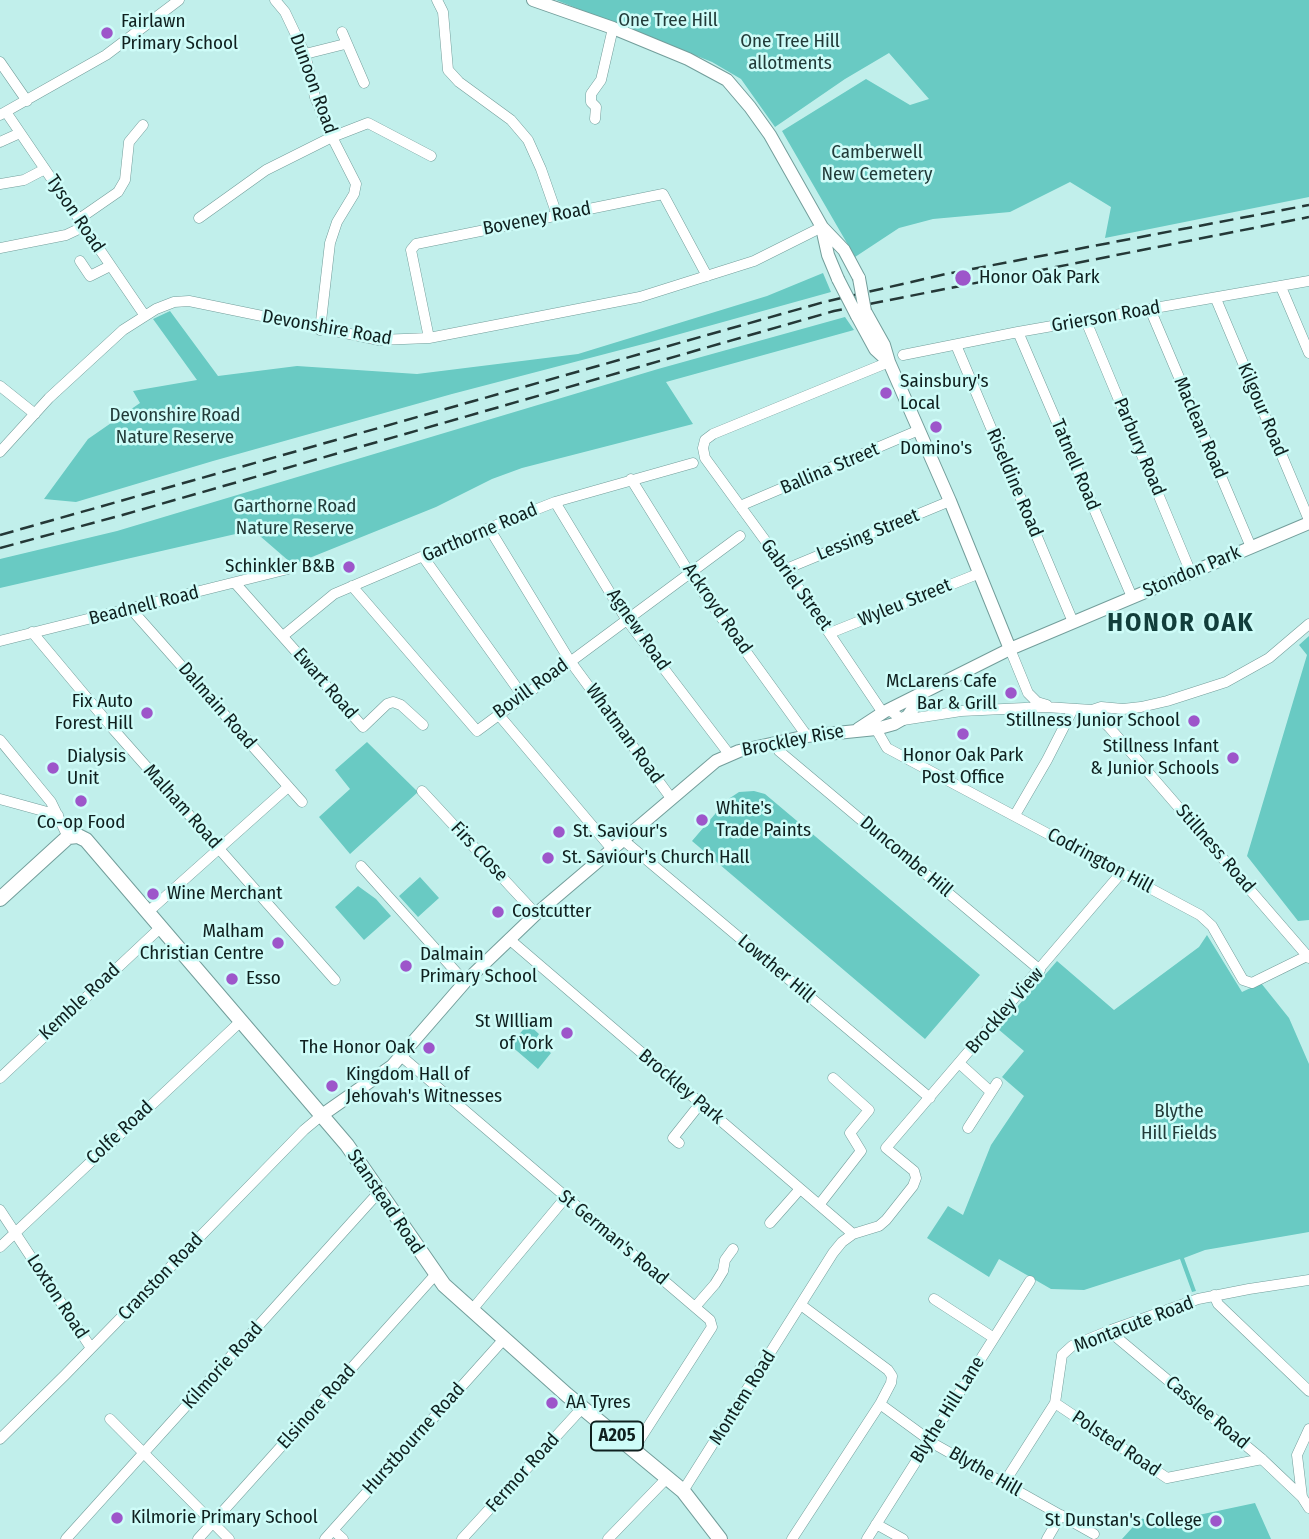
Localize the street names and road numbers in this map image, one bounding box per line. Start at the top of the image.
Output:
street label: Dunoon Road [284,31,342,137]
street label: Tyson Road [41,171,109,257]
street label: Boveney Road [481,197,593,241]
street label: Grierson Road [1050,296,1162,338]
street label: Devonshire Road [261,305,393,351]
street label: Kilgour Road [1232,360,1292,460]
street label: Maclean Road [1168,374,1232,482]
street label: Parbury Road [1108,395,1170,499]
street label: Tatnell Road [1046,416,1104,514]
street label: Riseldine Road [981,425,1047,541]
street label: Ballina Street [777,438,883,500]
street label: Garthorne Road [419,498,541,568]
street label: Lessing Street [814,504,922,566]
street label: Gabriel Street [755,535,837,635]
street label: Stondon Park [1140,541,1244,603]
street label: Ackroyd Road [677,559,757,659]
street label: Wyleu Street [855,574,955,632]
street label: Beadnell Road [87,581,201,631]
street label: Agnew Road [602,585,674,675]
street label: Ewart Road [288,644,362,724]
street label: Bovill Road [489,654,573,724]
street label: Dalmain Road [173,658,261,754]
street label: Whatman Road [580,680,668,788]
street label: Brockley Rise [740,720,846,762]
street label: Malham Road [138,760,226,854]
street label: Stillness Road [1170,800,1260,898]
street label: Duncombe Hill [855,812,957,902]
street label: Firs Close [446,817,512,887]
street label: Codrington Hill [1043,824,1157,898]
street label: Lowther Hill [733,930,819,1008]
street label: Kemble Road [35,959,125,1045]
street label: Brockley View [961,963,1049,1059]
street label: Brockley Park [634,1045,728,1129]
street label: Colfe Road [82,1096,158,1170]
street label: Stanstead Road [342,1145,428,1259]
street label: St German's Road [553,1185,673,1291]
street label: Cranston Road [114,1229,208,1325]
street label: Loxton Road [21,1251,93,1343]
street label: Montacute Road [1071,1292,1197,1358]
street label: Kilmorie Road [178,1318,268,1414]
street label: Montem Road [705,1346,781,1450]
street label: Blythe Hill Lane [906,1352,990,1468]
street label: Elsinore Road [273,1360,361,1454]
street label: Casslee Road [1161,1371,1253,1455]
street label: Hurstbourne Road [358,1379,470,1499]
street label: Polsted Road [1067,1406,1165,1482]
road number: A205 [591,1422,643,1450]
street label: Fermor Road [481,1429,565,1517]
street label: Blythe Hill [945,1442,1025,1502]

